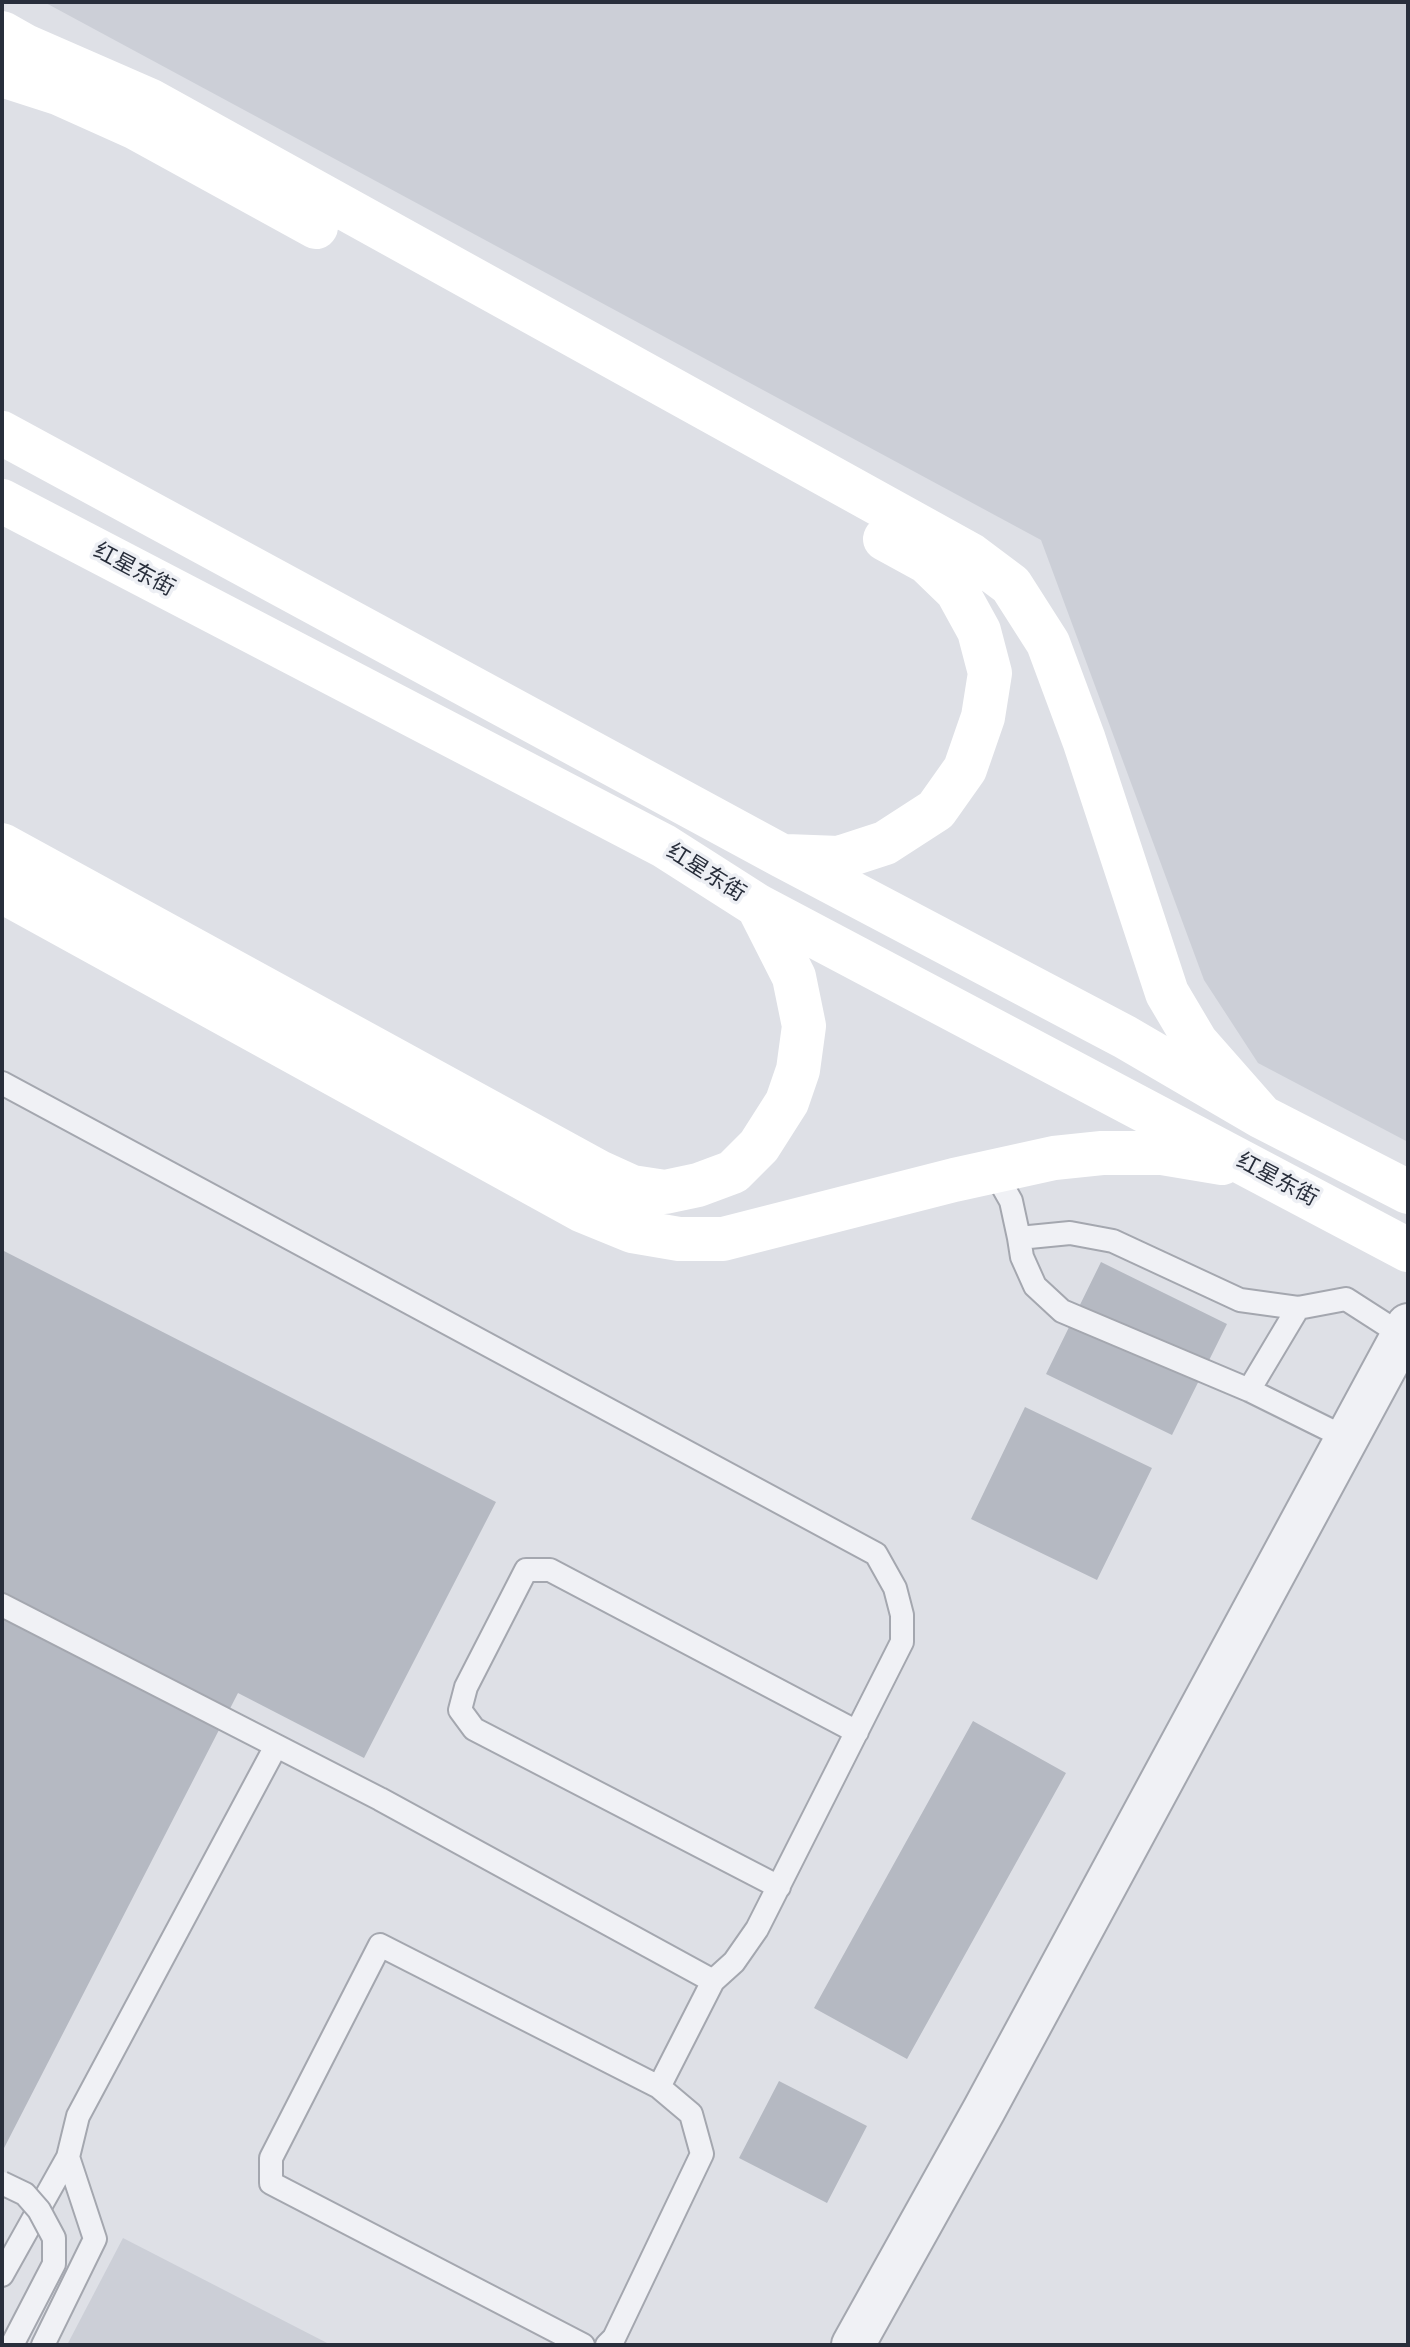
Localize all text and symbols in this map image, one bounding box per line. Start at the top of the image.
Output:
street label: 红星东街 [89,538,179,602]
street label: 红星东街 [662,838,750,908]
street label: 红星东街 [1232,1148,1322,1212]

